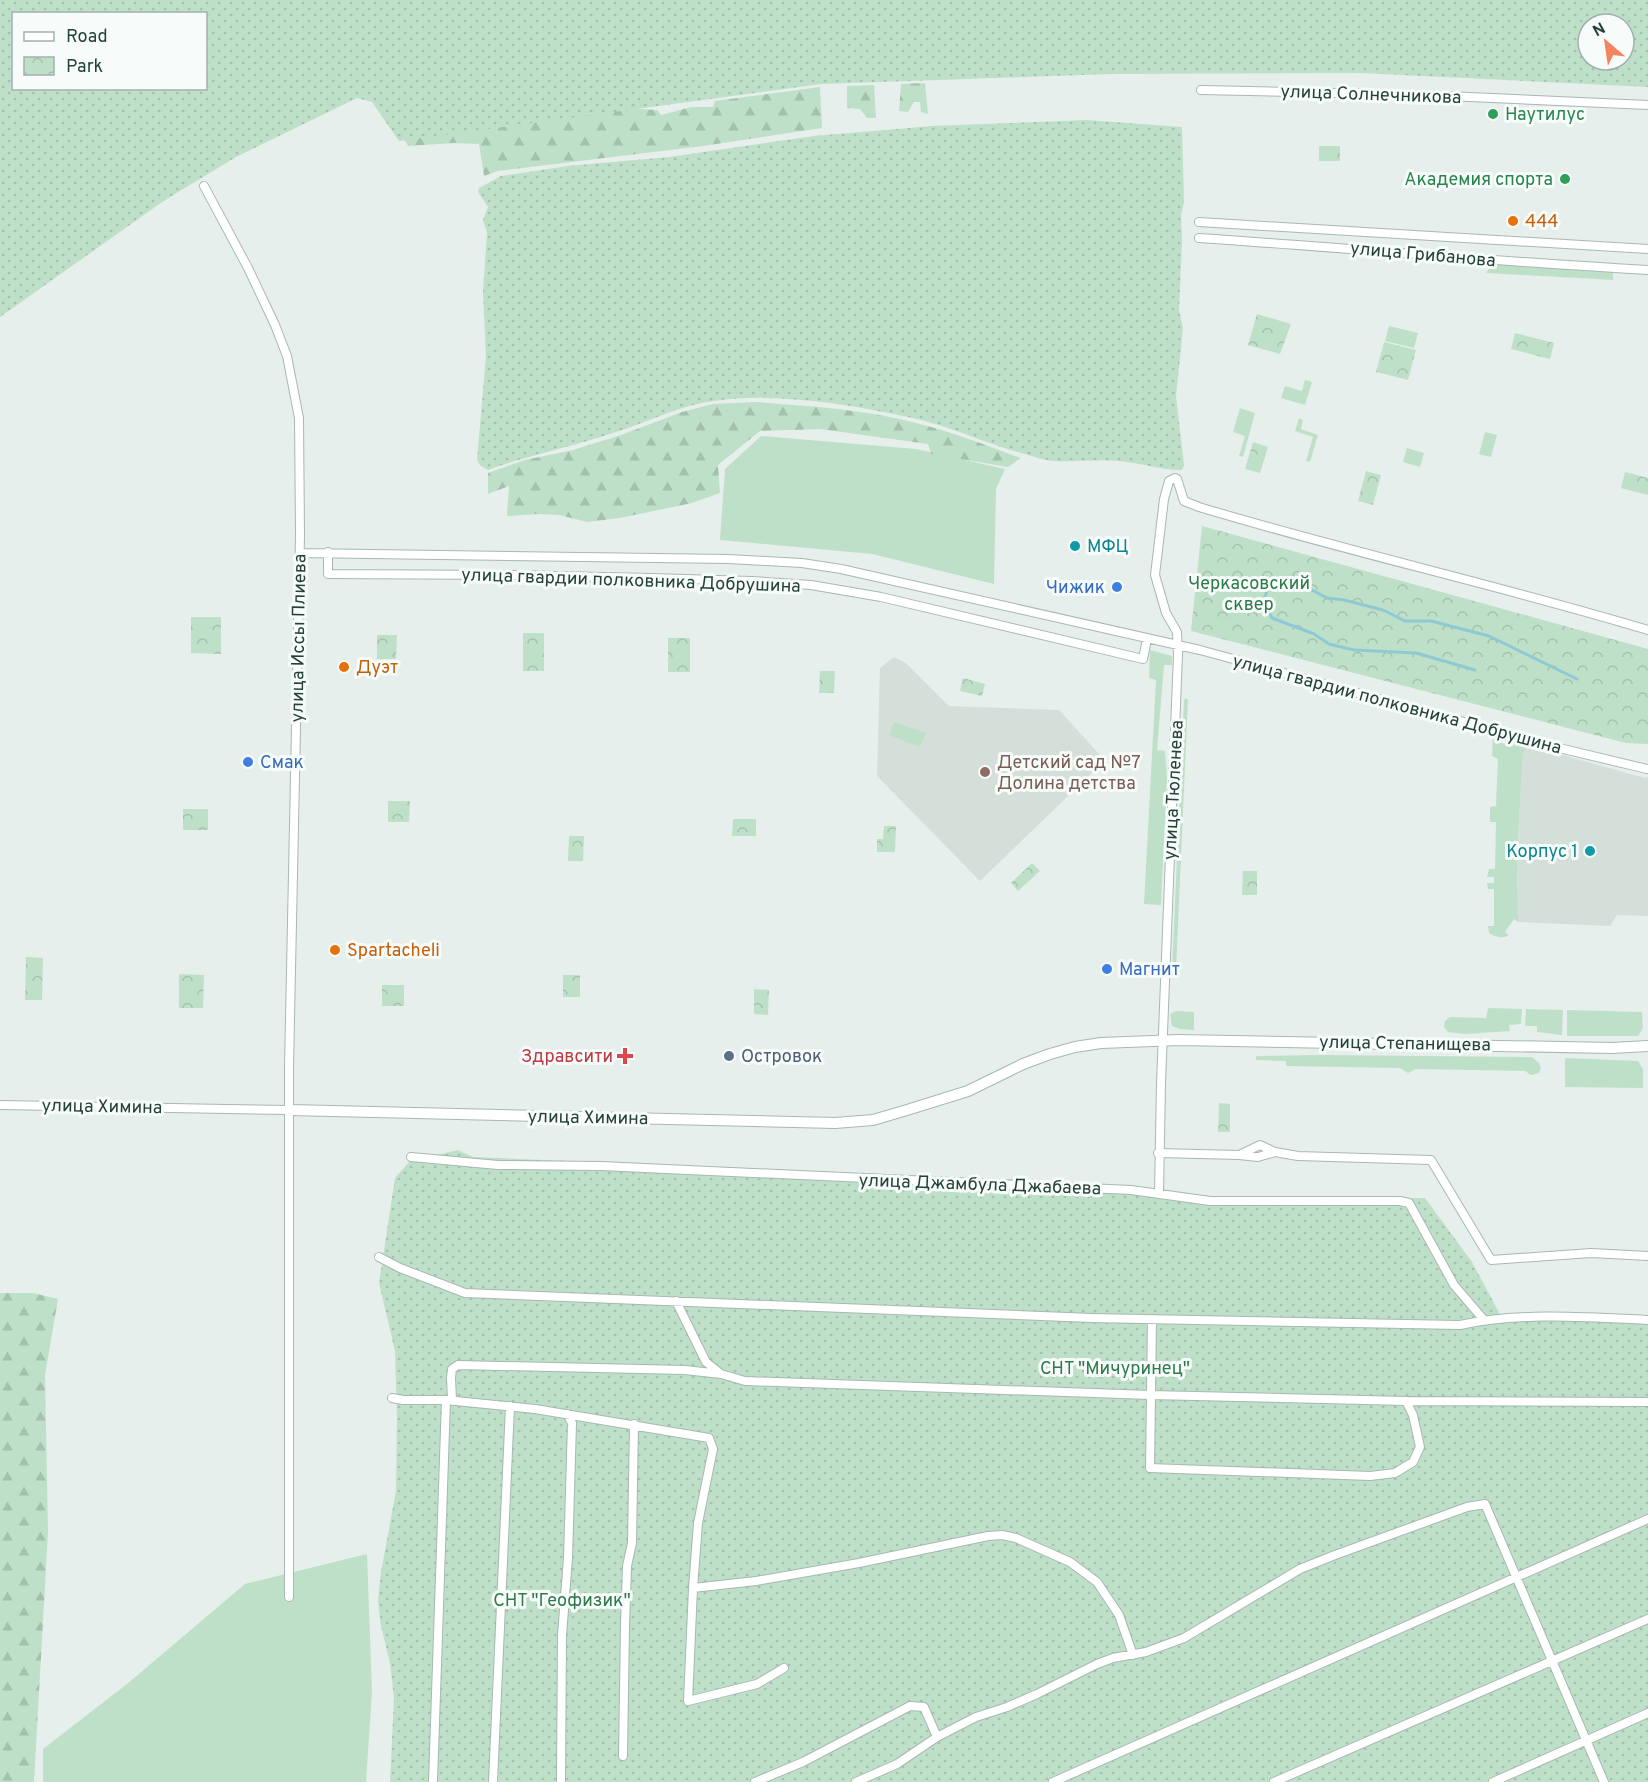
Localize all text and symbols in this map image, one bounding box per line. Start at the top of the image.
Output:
legend [12,12,207,90]
north arrow [1576,12,1636,72]
text: N [1590,19,1610,42]
text: Road [66,26,108,49]
text: Park [66,56,103,79]
street label: улица Солнечникова [1280,81,1462,110]
place label: Наутилус [1505,104,1585,127]
marker: Наутилус [1486,107,1500,121]
place label: Академия спорта [1404,169,1553,192]
marker: Академия спорта [1558,172,1572,186]
place label: 444 [1525,211,1559,234]
marker: 444 [1506,214,1520,228]
street label: улица Грибанова [1349,238,1497,273]
place label: МФЦ [1087,536,1129,559]
marker: МФЦ [1068,539,1082,553]
street label: улица Иссы Плиева [287,553,312,723]
street label: улица гвардии полковника Добрушина [461,564,801,599]
park label: Черкасовский сквер [1188,573,1310,617]
place label: Чижик [1046,577,1105,600]
marker: Чижик [1110,580,1124,594]
street label: улица гвардии полковника Добрушина [1230,650,1564,761]
place label: Дуэт [356,657,398,680]
marker: Дуэт [337,660,351,674]
street label: улица Тюленева [1159,719,1190,861]
place label: Смак [260,752,304,775]
place label: Детский сад №7 Долина детства [997,752,1141,796]
marker: Смак [241,755,255,769]
marker: Детский сад №7 Долина детства [978,765,992,779]
place label: Корпус 1 [1506,841,1578,864]
marker: Корпус 1 [1583,844,1597,858]
place label: Spartacheli [347,940,440,963]
marker: Spartacheli [328,943,342,957]
place label: Магнит [1119,959,1180,982]
marker: Магнит [1100,962,1114,976]
street label: улица Степанищева [1319,1032,1491,1057]
place label: Здравсити [521,1046,613,1069]
place label: Островок [741,1046,822,1069]
marker: Здравсити [618,1049,632,1063]
marker: Островок [722,1049,736,1063]
street label: улица Химина [41,1095,163,1120]
street label: улица Химина [527,1106,649,1131]
street label: улица Джамбула Джабаева [858,1170,1102,1201]
park label: СНТ "Мичуринец" [1040,1358,1190,1381]
park label: СНТ "Геофизик" [493,1590,631,1613]

